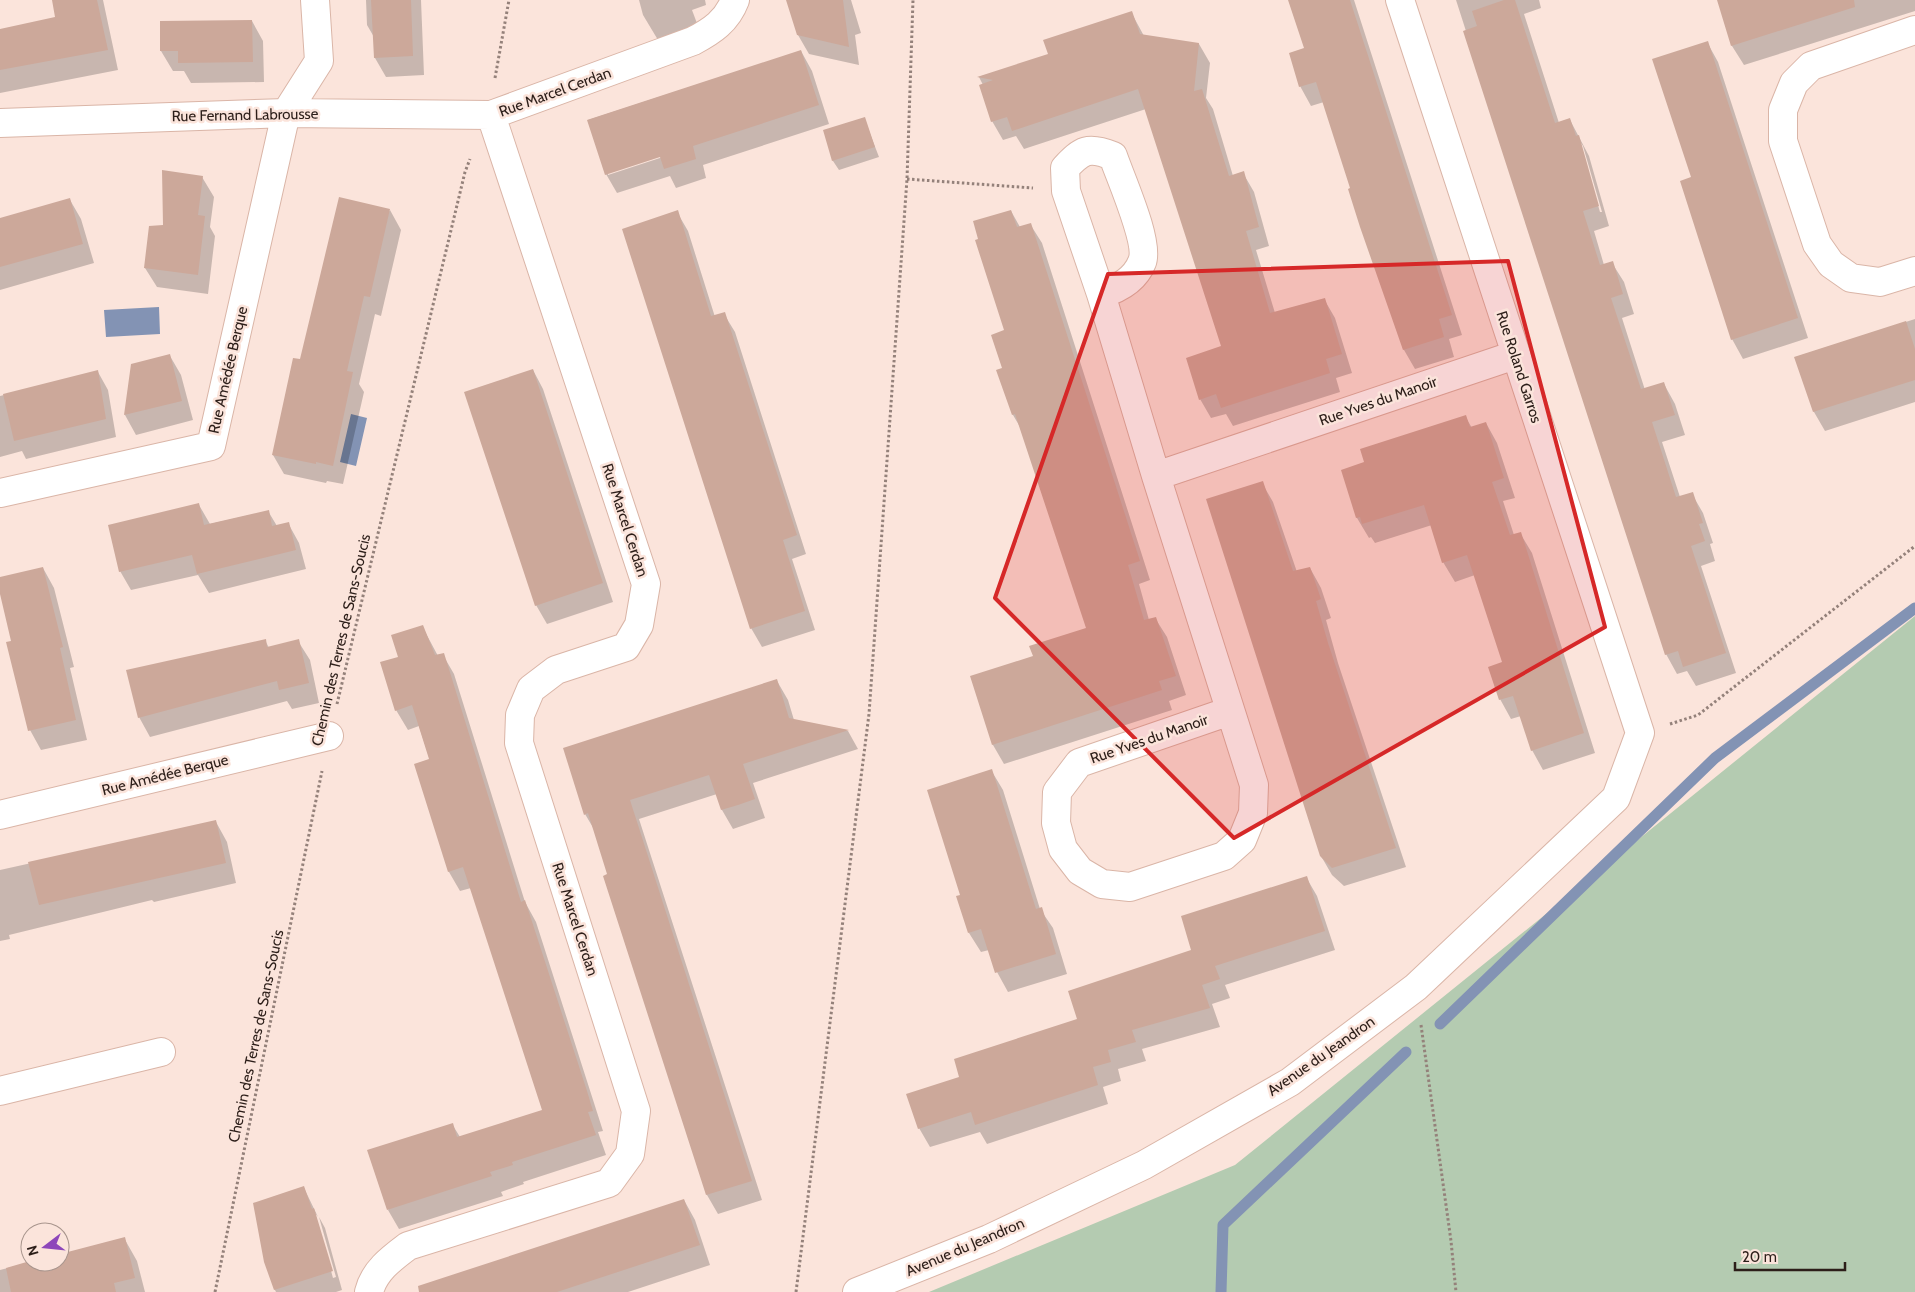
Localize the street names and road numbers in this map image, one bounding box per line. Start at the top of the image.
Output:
street label: Rue Marcel Cerdan [496,63,614,121]
street label: Rue Fernand Labrousse [171,105,319,125]
street label: Rue Amédée Berque [205,304,251,435]
street label: Rue Roland Garros [1492,309,1546,425]
street label: Rue Yves du Manoir [1317,372,1440,430]
street label: Rue Marcel Cerdan [598,461,652,579]
street label: Chemin des Terres de Sans-Soucis [308,532,374,748]
street label: Rue Yves du Manoir [1088,710,1211,768]
street label: Rue Amédée Berque [100,750,231,799]
street label: Rue Marcel Cerdan [548,860,602,978]
street label: Chemin des Terres de Sans-Soucis [225,928,287,1144]
street label: Avenue du Jeandron [1264,1012,1378,1100]
street label: Avenue du Jeandron [903,1214,1027,1280]

